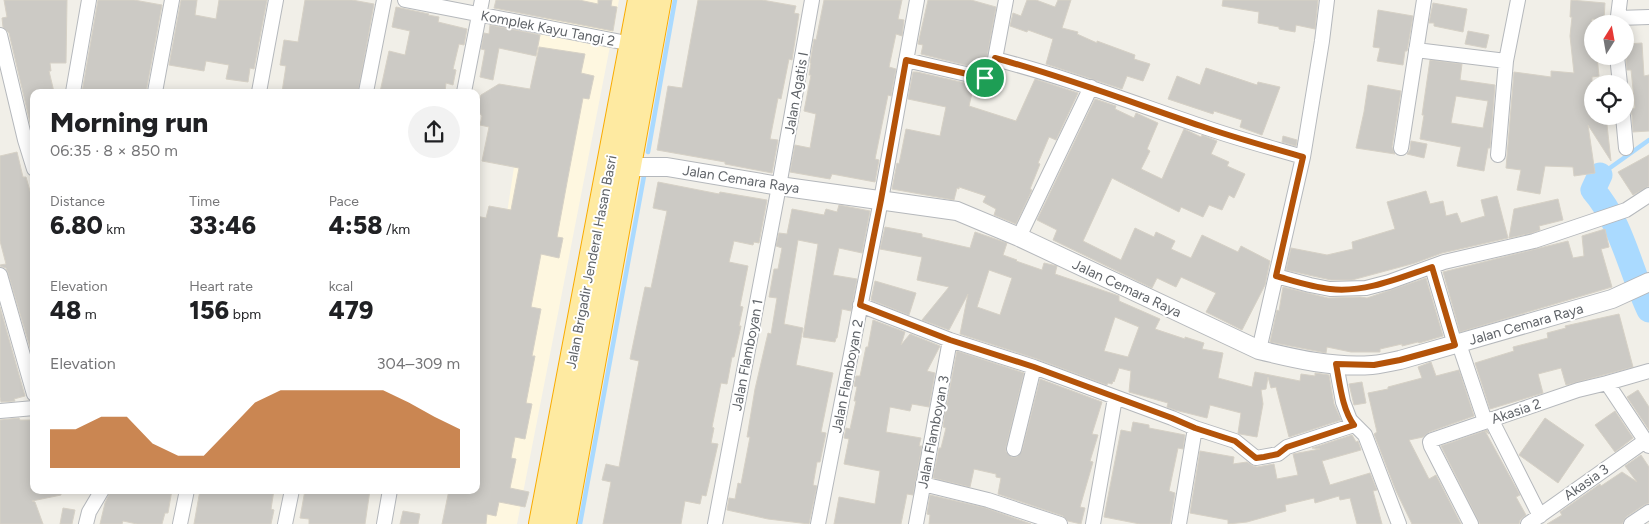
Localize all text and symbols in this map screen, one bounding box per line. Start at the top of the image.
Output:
street label: Komplek Kayu Tangi 2 [479,7,616,50]
north arrow [1584,15,1634,65]
map controls [1584,15,1634,125]
street label: Jalan Agatis I [781,51,812,135]
pin [964,57,1006,99]
icon: arrive [971,64,999,92]
button: locate [1584,75,1634,125]
text: Morning run [50,105,208,139]
button: share [408,106,460,158]
text: 06:35 · 8 × 850 m [50,141,178,160]
street label: Jalan Brigadir Jenderal Hasan Basri [562,154,621,370]
street label: Jalan Cemara Raya [681,162,801,197]
text: Distance [50,193,105,210]
text: Time [189,193,220,210]
text: Pace [329,193,359,210]
text: 6.80 [50,210,103,240]
text: 33:46 [189,210,256,240]
text: 4:58 [329,210,383,240]
text: km [103,221,125,238]
text: /km [383,221,410,238]
street label: Jalan Cemara Raya [1070,256,1184,321]
text: Elevation [50,278,108,295]
text: Heart rate [189,278,253,295]
text: kcal [329,278,353,295]
text: 48 [50,295,81,325]
text: 156 [189,295,229,325]
text: 479 [329,295,373,325]
street label: Jalan Flamboyan 1 [728,298,767,412]
street label: Jalan Cemara Raya [1467,300,1585,349]
text: m [81,306,97,323]
text: bpm [229,306,261,323]
street label: Jalan Flamboyan 2 [828,318,867,434]
text: Elevation [50,354,116,373]
text: 304–309 m [377,354,460,373]
street label: Jalan Flamboyan 3 [914,374,953,490]
street label: Akasia 2 [1489,395,1543,428]
street label: Akasia 3 [1560,461,1612,504]

